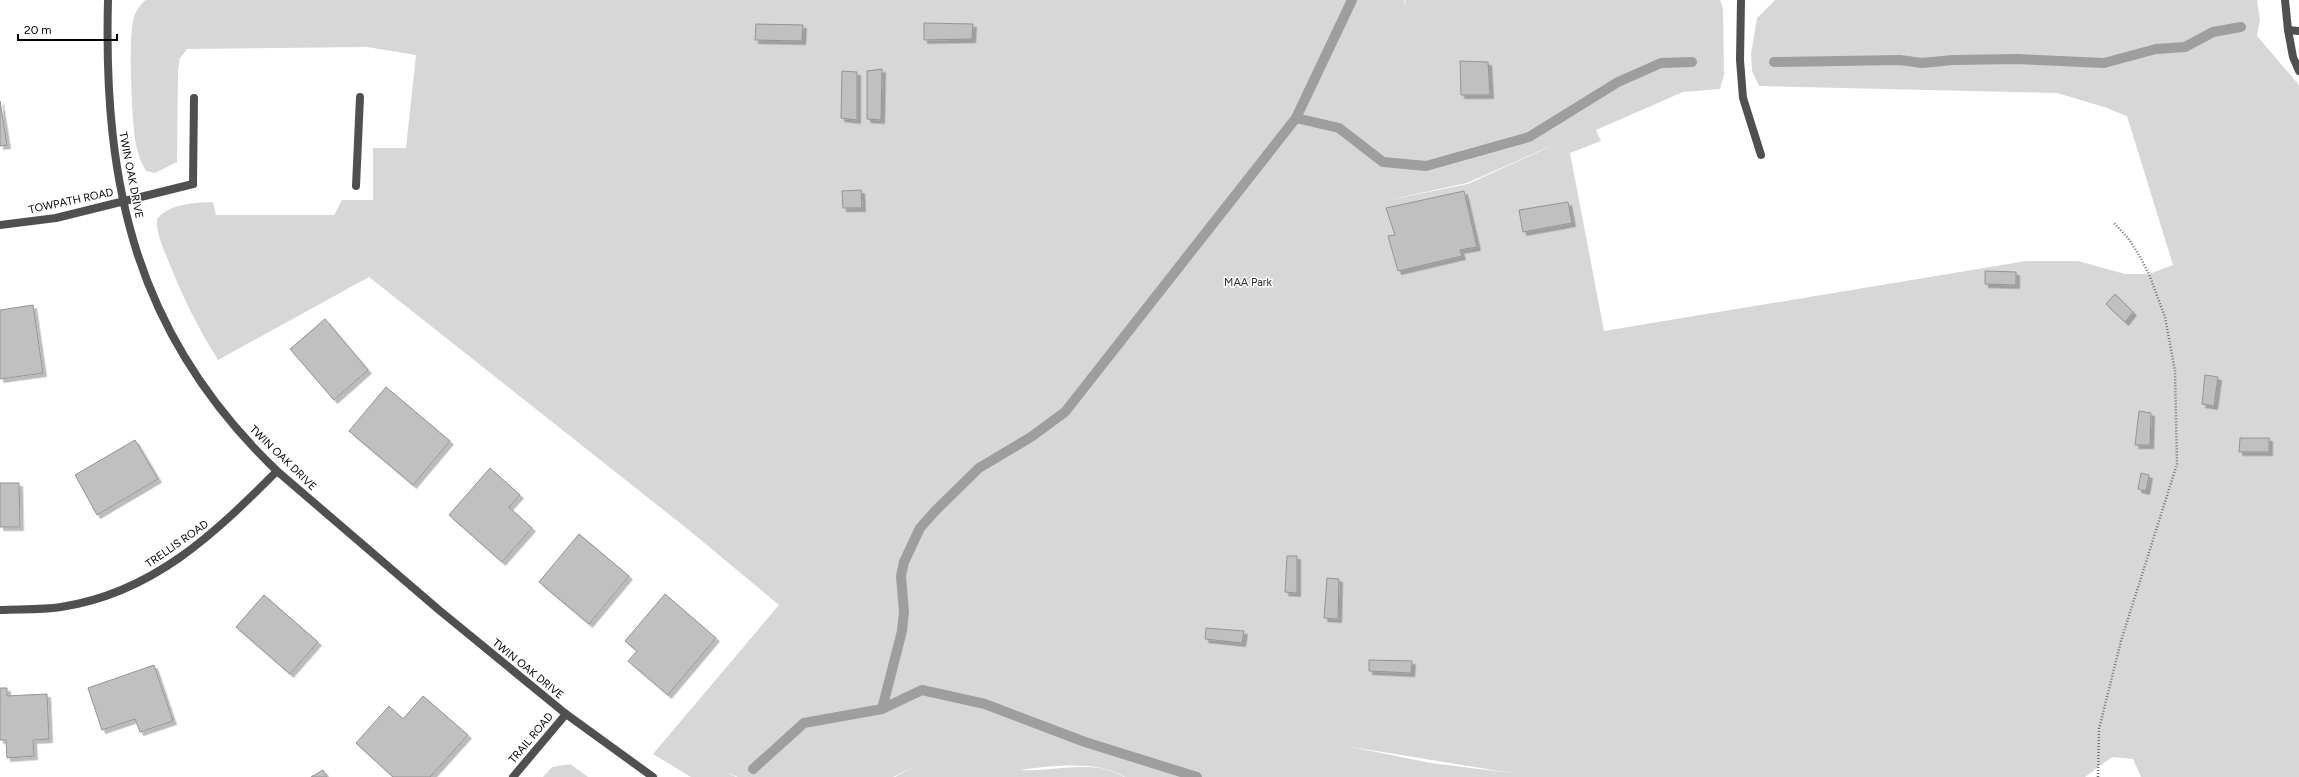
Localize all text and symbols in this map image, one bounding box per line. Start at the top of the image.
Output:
scale bar [18,16,117,42]
text: 20 m [24,23,52,37]
street label: TWIN OAK DRIVE [116,131,146,219]
street label: TOWPATH ROAD [27,186,115,216]
park label: MAA Park [1224,276,1273,289]
street label: TWIN OAK DRIVE [247,423,319,493]
street label: TRELLIS ROAD [143,517,211,570]
street label: TWIN OAK DRIVE [490,636,566,702]
street label: TRAIL ROAD [506,710,556,766]

